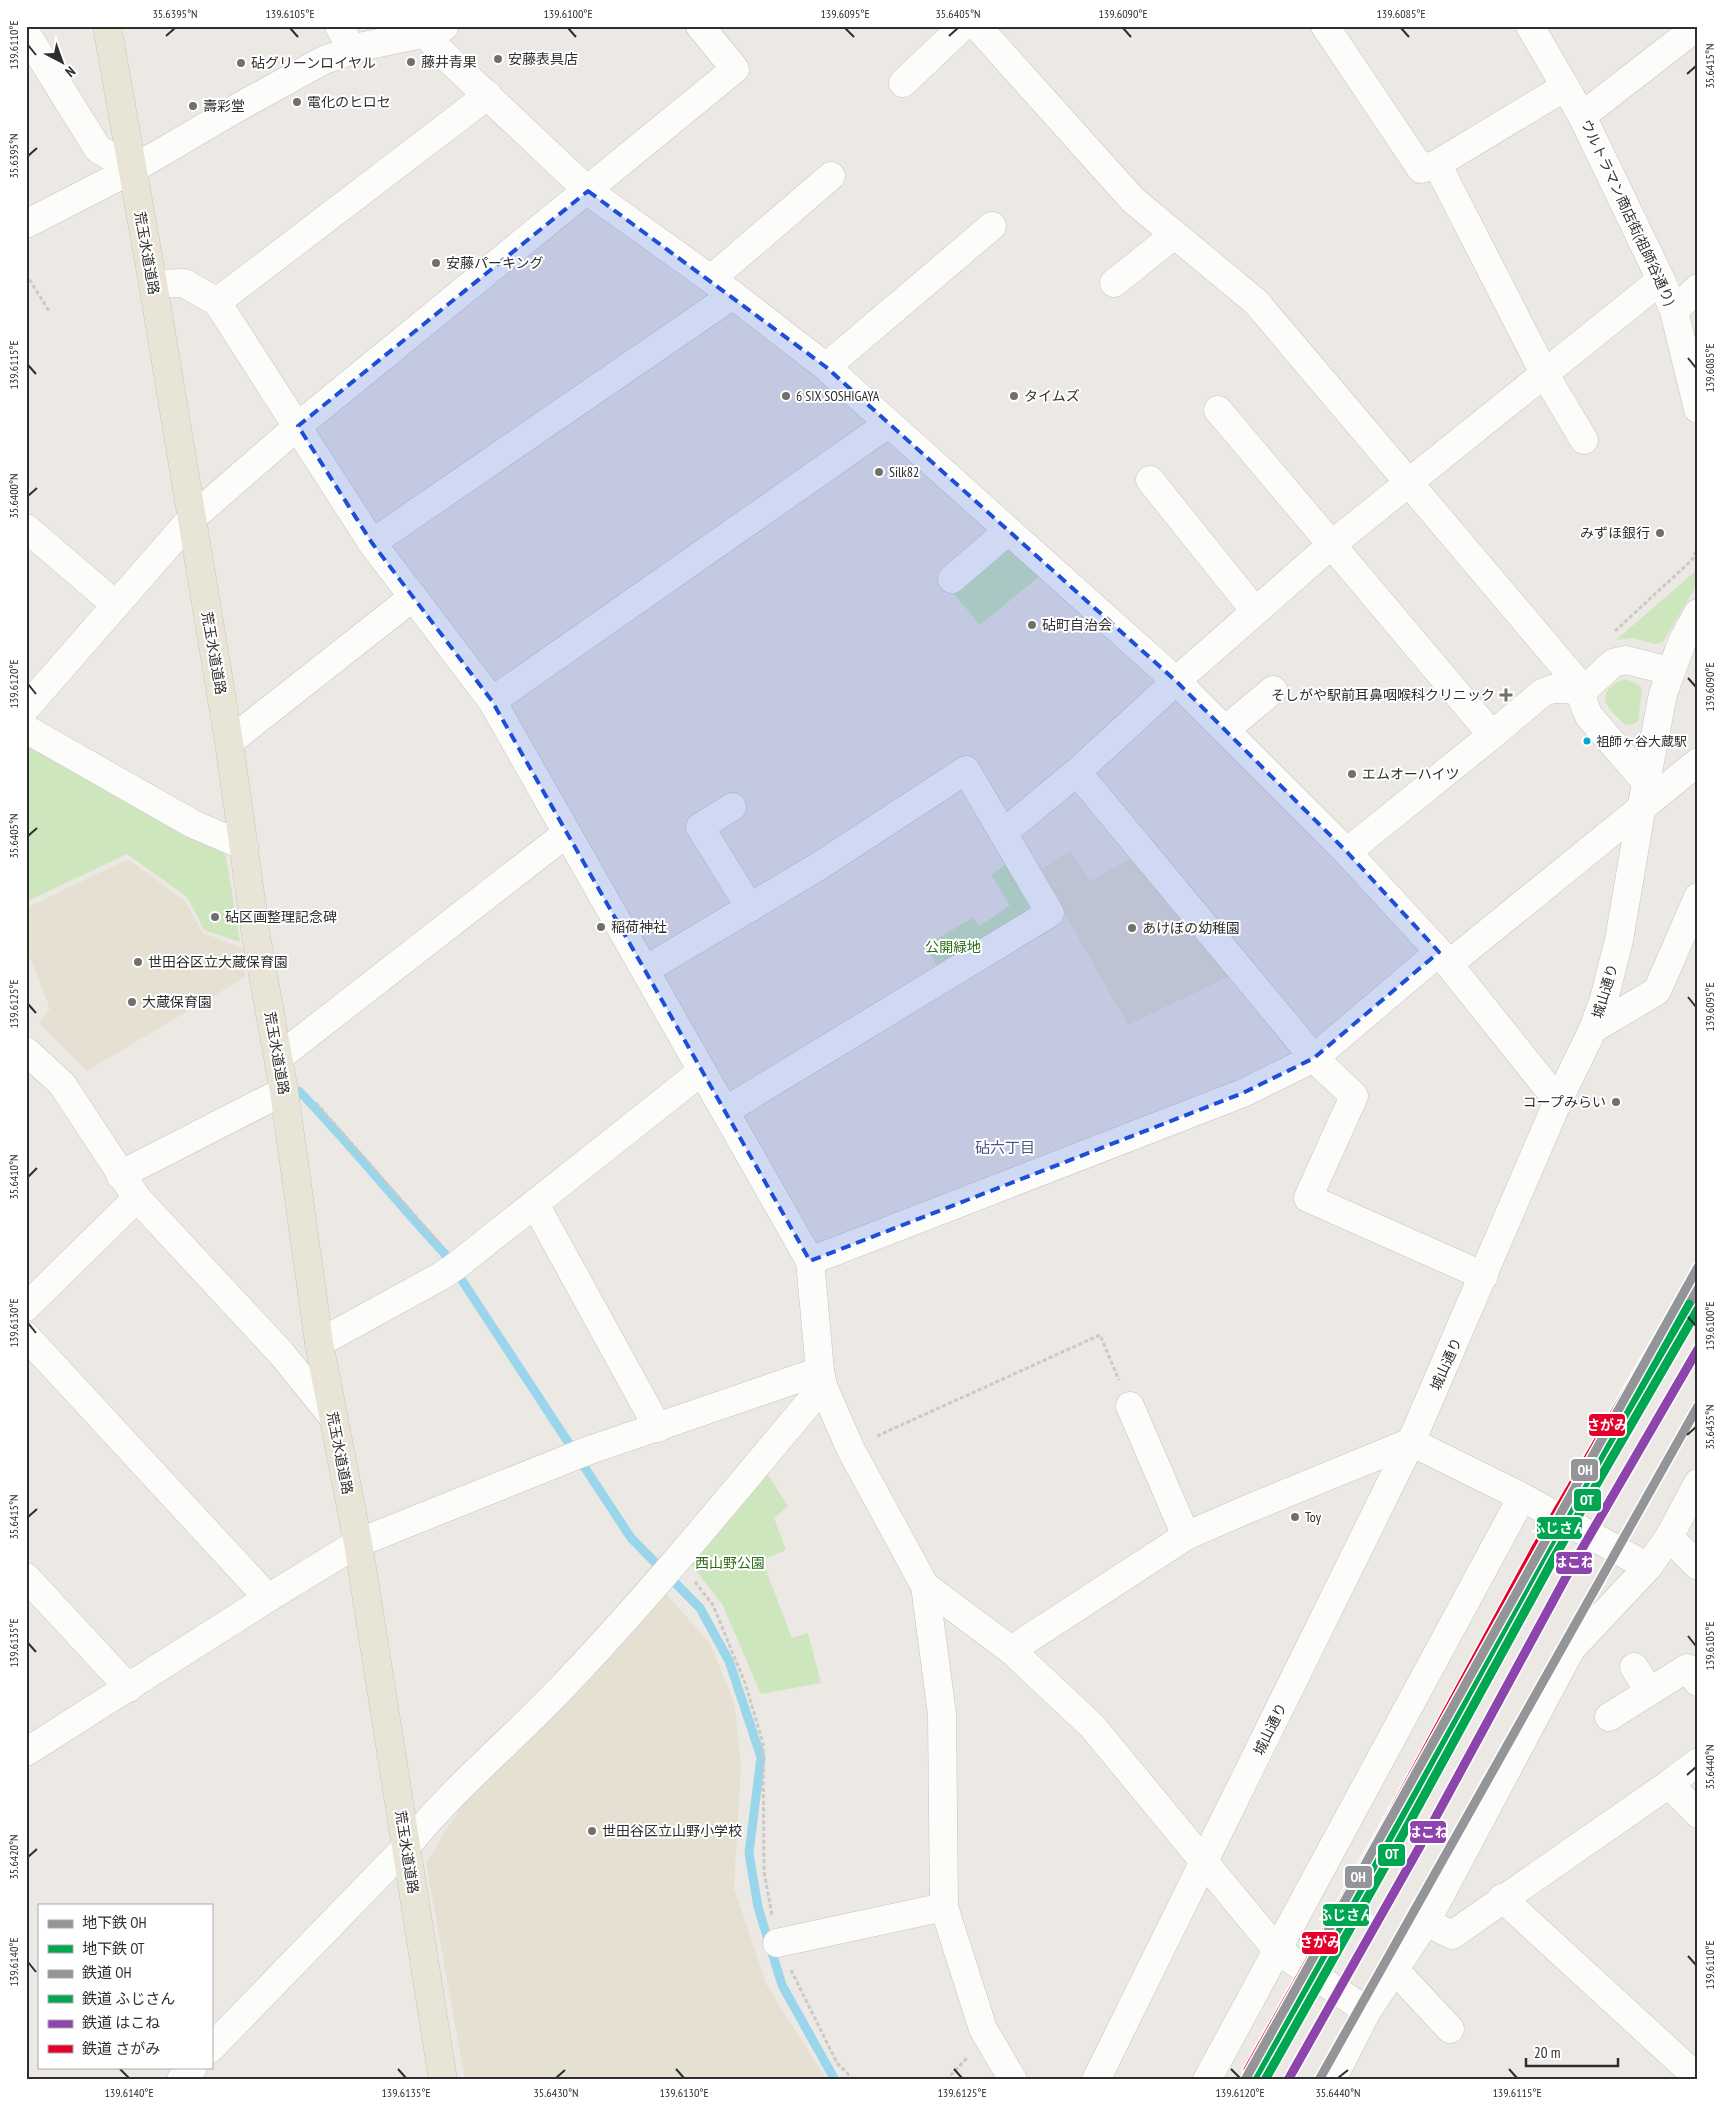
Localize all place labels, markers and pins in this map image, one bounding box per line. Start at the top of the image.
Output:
place label: 安藤表具店 [508,50,578,68]
place label: 藤井青果 [421,53,477,71]
marker: 安藤表具店 [492,53,504,65]
place label: 砧グリーンロイヤル [251,54,376,72]
marker: 藤井青果 [405,56,417,68]
marker: 砧グリーンロイヤル [235,57,247,69]
place label: 電化のヒロセ [307,93,391,111]
marker: 電化のヒロセ [291,96,303,108]
place label: 壽彩堂 [203,97,245,115]
marker: 壽彩堂 [187,100,199,112]
place label: 安藤パーキング [446,254,544,272]
marker: 安藤パーキング [430,257,442,269]
place label: 6 SIX SOSHIGAYA [796,387,880,405]
place label: タイムズ [1024,387,1080,405]
marker: 6 SIX SOSHIGAYA [780,390,792,402]
marker: タイムズ [1008,390,1020,402]
place label: Silk82 [889,463,919,481]
marker: Silk82 [873,466,885,478]
place label: みずほ銀行 [1580,524,1650,542]
marker: みずほ銀行 [1654,527,1666,539]
place label: 砧町自治会 [1042,616,1112,634]
marker: 砧町自治会 [1026,619,1038,631]
place label: そしがや駅前耳鼻咽喉科クリニック [1271,686,1495,704]
marker: そしがや駅前耳鼻咽喉科クリニック [1499,688,1513,702]
place label: 祖師ヶ谷大蔵駅 [1596,733,1687,750]
marker: 祖師ヶ谷大蔵駅 [1582,736,1592,746]
place label: エムオーハイツ [1362,765,1459,783]
marker: エムオーハイツ [1346,768,1358,780]
place label: 砧区画整理記念碑 [225,908,337,926]
marker: 砧区画整理記念碑 [209,911,221,923]
place label: 稲荷神社 [611,918,667,936]
place label: あけぼの幼稚園 [1142,919,1240,937]
marker: 稲荷神社 [595,921,607,933]
marker: あけぼの幼稚園 [1126,922,1138,934]
place label: 世田谷区立大蔵保育園 [148,953,288,971]
marker: 世田谷区立大蔵保育園 [132,956,144,968]
place label: 大蔵保育園 [142,993,212,1011]
marker: 大蔵保育園 [126,996,138,1008]
place label: コープみらい [1523,1093,1606,1111]
marker: コープみらい [1610,1096,1622,1108]
place label: Toy [1305,1508,1322,1526]
marker: Toy [1289,1511,1301,1523]
place label: 世田谷区立山野小学校 [602,1822,742,1840]
marker: 世田谷区立山野小学校 [586,1825,598,1837]

